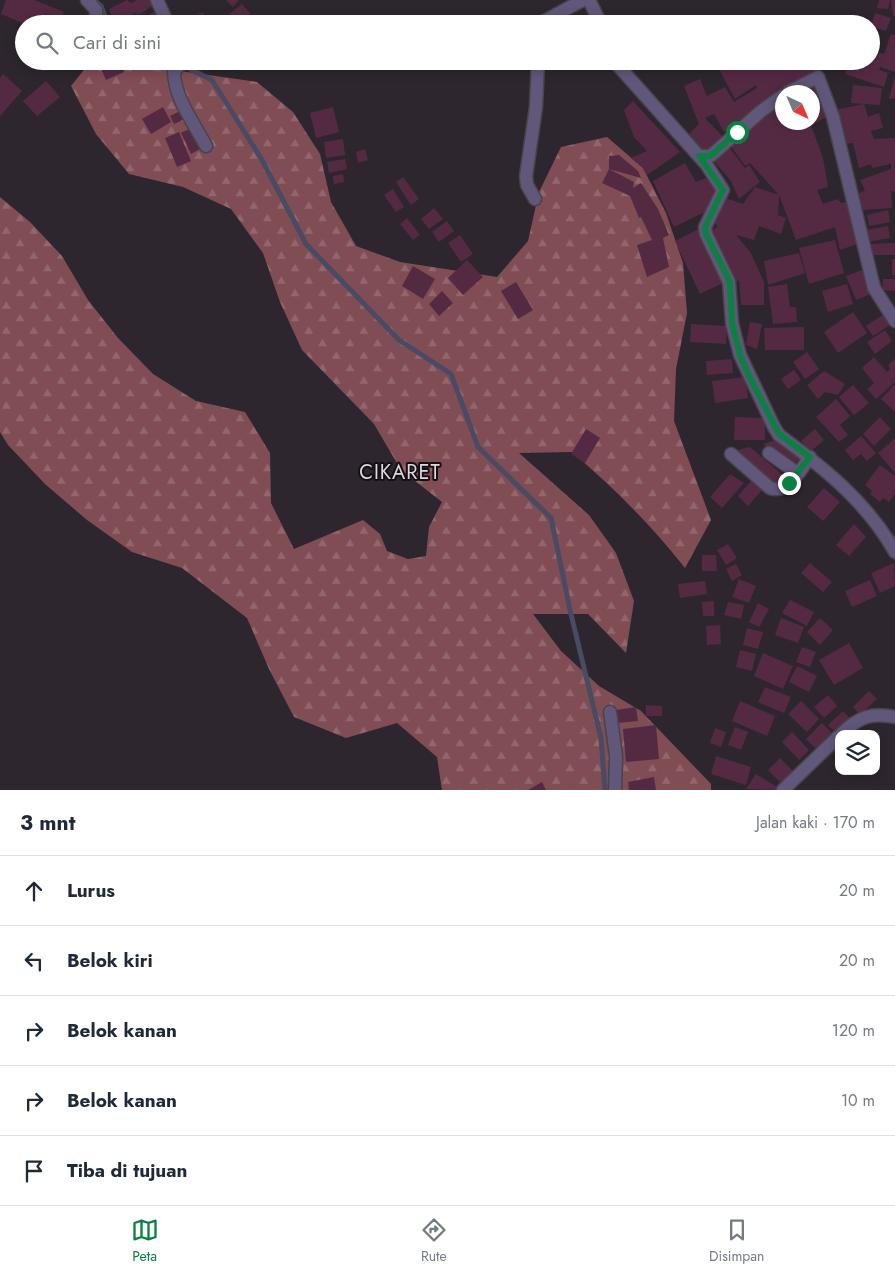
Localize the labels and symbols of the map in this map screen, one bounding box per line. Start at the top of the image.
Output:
north arrow [775,85,820,130]
route start [726,121,749,144]
district label: CIKARET [359,458,441,487]
route end [778,472,801,495]

